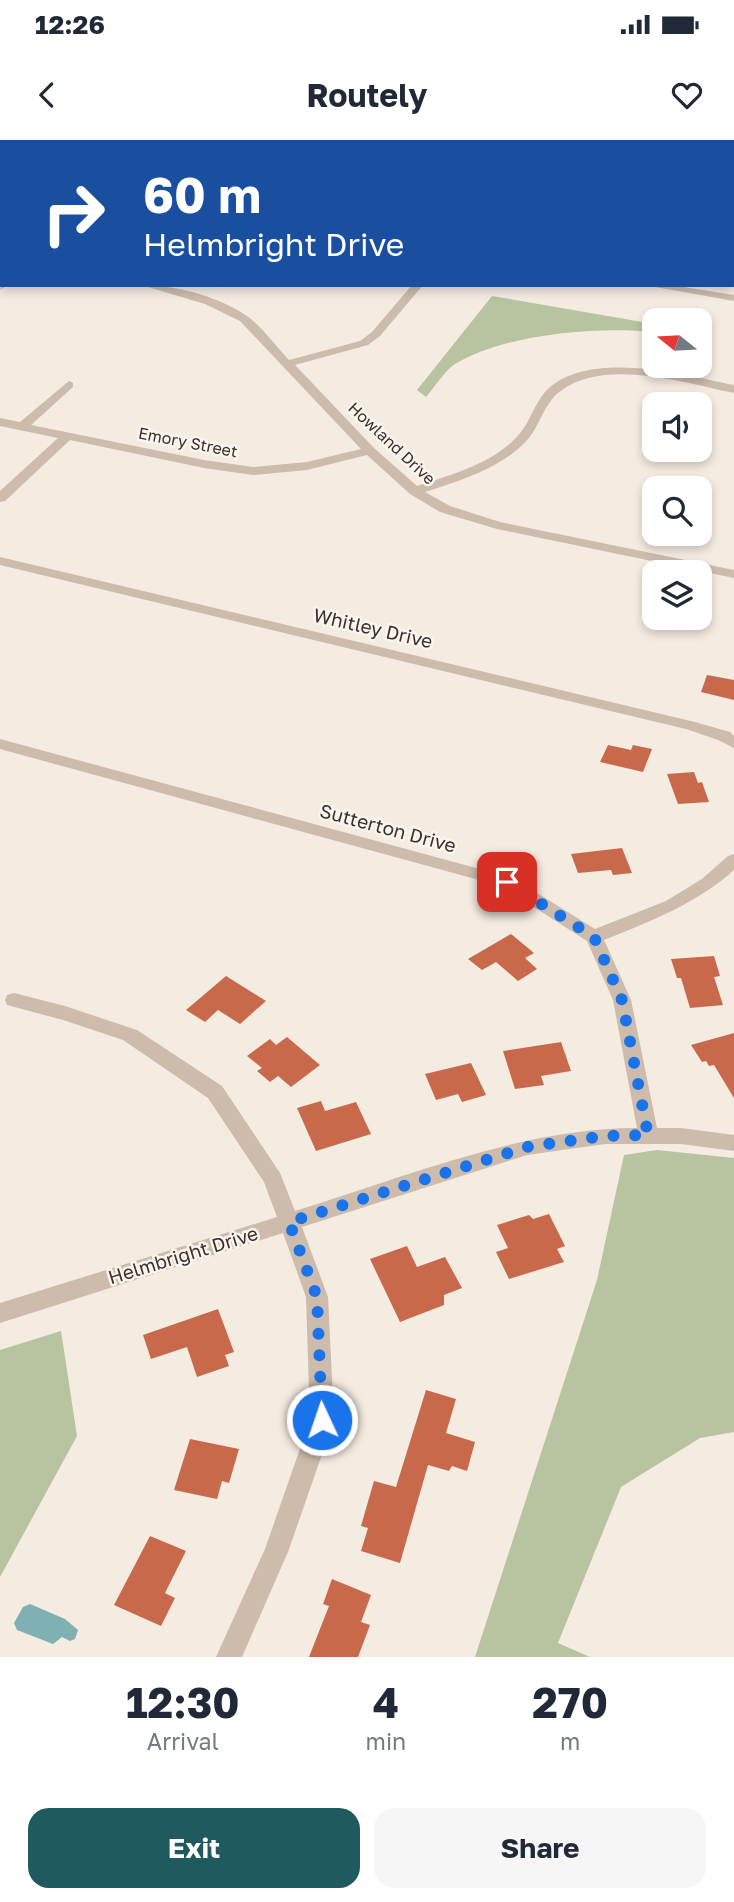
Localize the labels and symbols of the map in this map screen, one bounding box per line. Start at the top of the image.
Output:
north arrow [642,308,712,378]
street label: Howland Drive [344,397,440,489]
street label: Emory Street [137,423,239,461]
street label: Whitley Drive [311,603,435,652]
street label: Sutterton Drive [318,798,459,857]
pin [477,852,537,912]
street label: Helmbright Drive [105,1221,260,1288]
position arrow [285,1383,359,1457]

